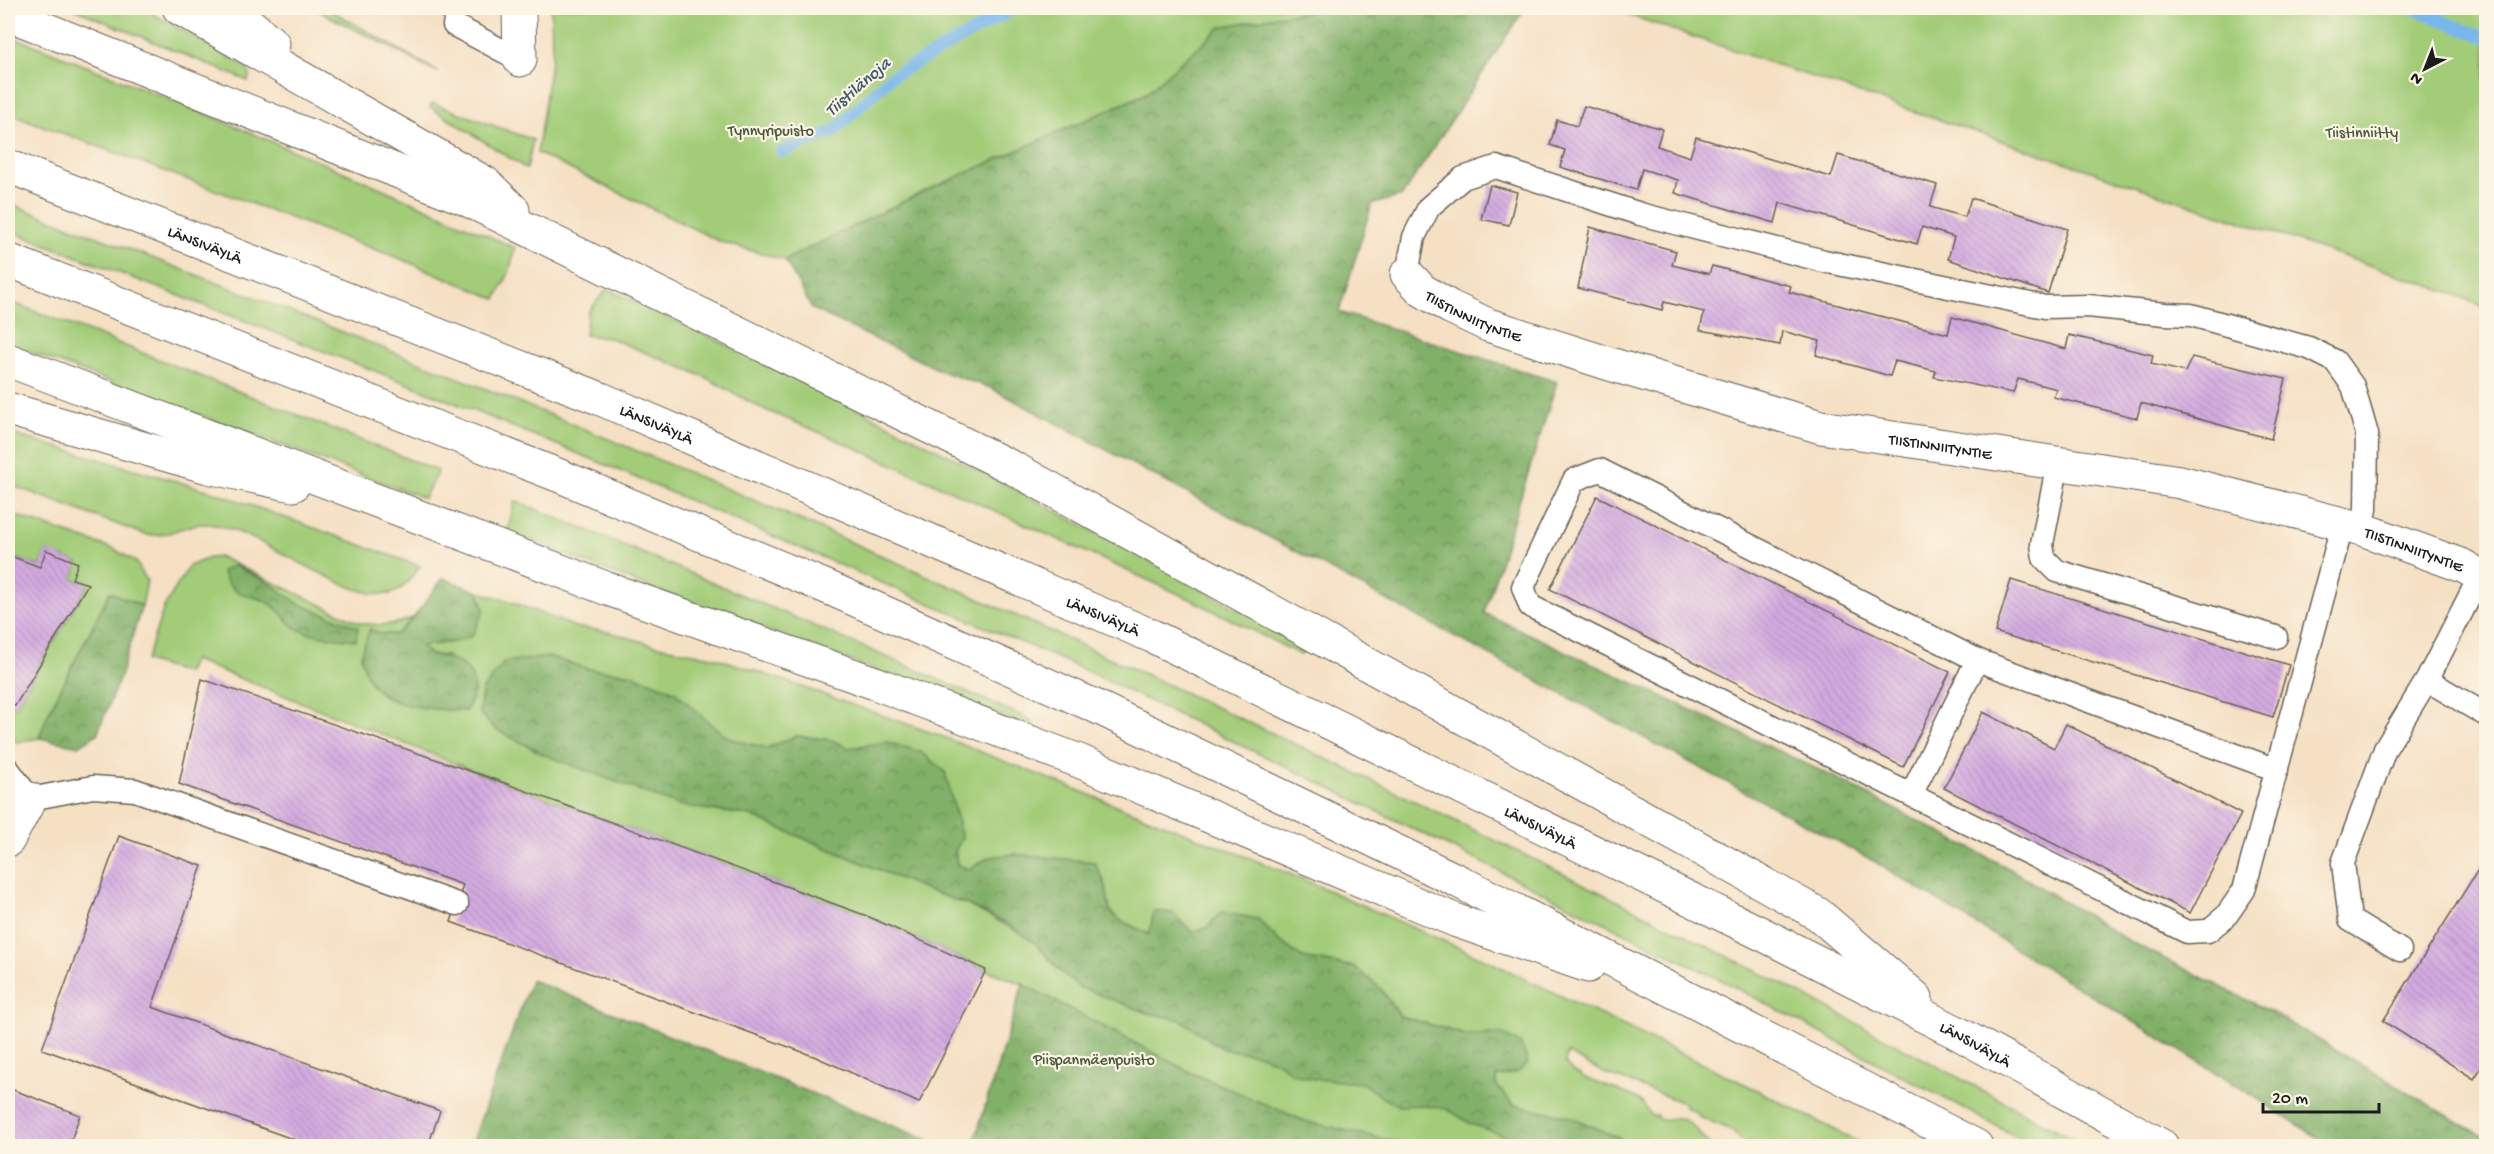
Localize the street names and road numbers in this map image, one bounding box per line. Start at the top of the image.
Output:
street label: LÄNSIVÄYLÄ [164,224,245,270]
street label: TIISTINNIITYNTIE [1420,288,1524,348]
street label: LÄNSIVÄYLÄ [616,402,697,451]
street label: TIISTINNIITYNTIE [1886,431,1994,466]
street label: TIISTINNIITYNTIE [2360,524,2466,579]
street label: LÄNSIVÄYLÄ [1062,594,1143,643]
street label: LÄNSIVÄYLÄ [1500,804,1580,856]
street label: LÄNSIVÄYLÄ [1936,1019,2014,1074]

